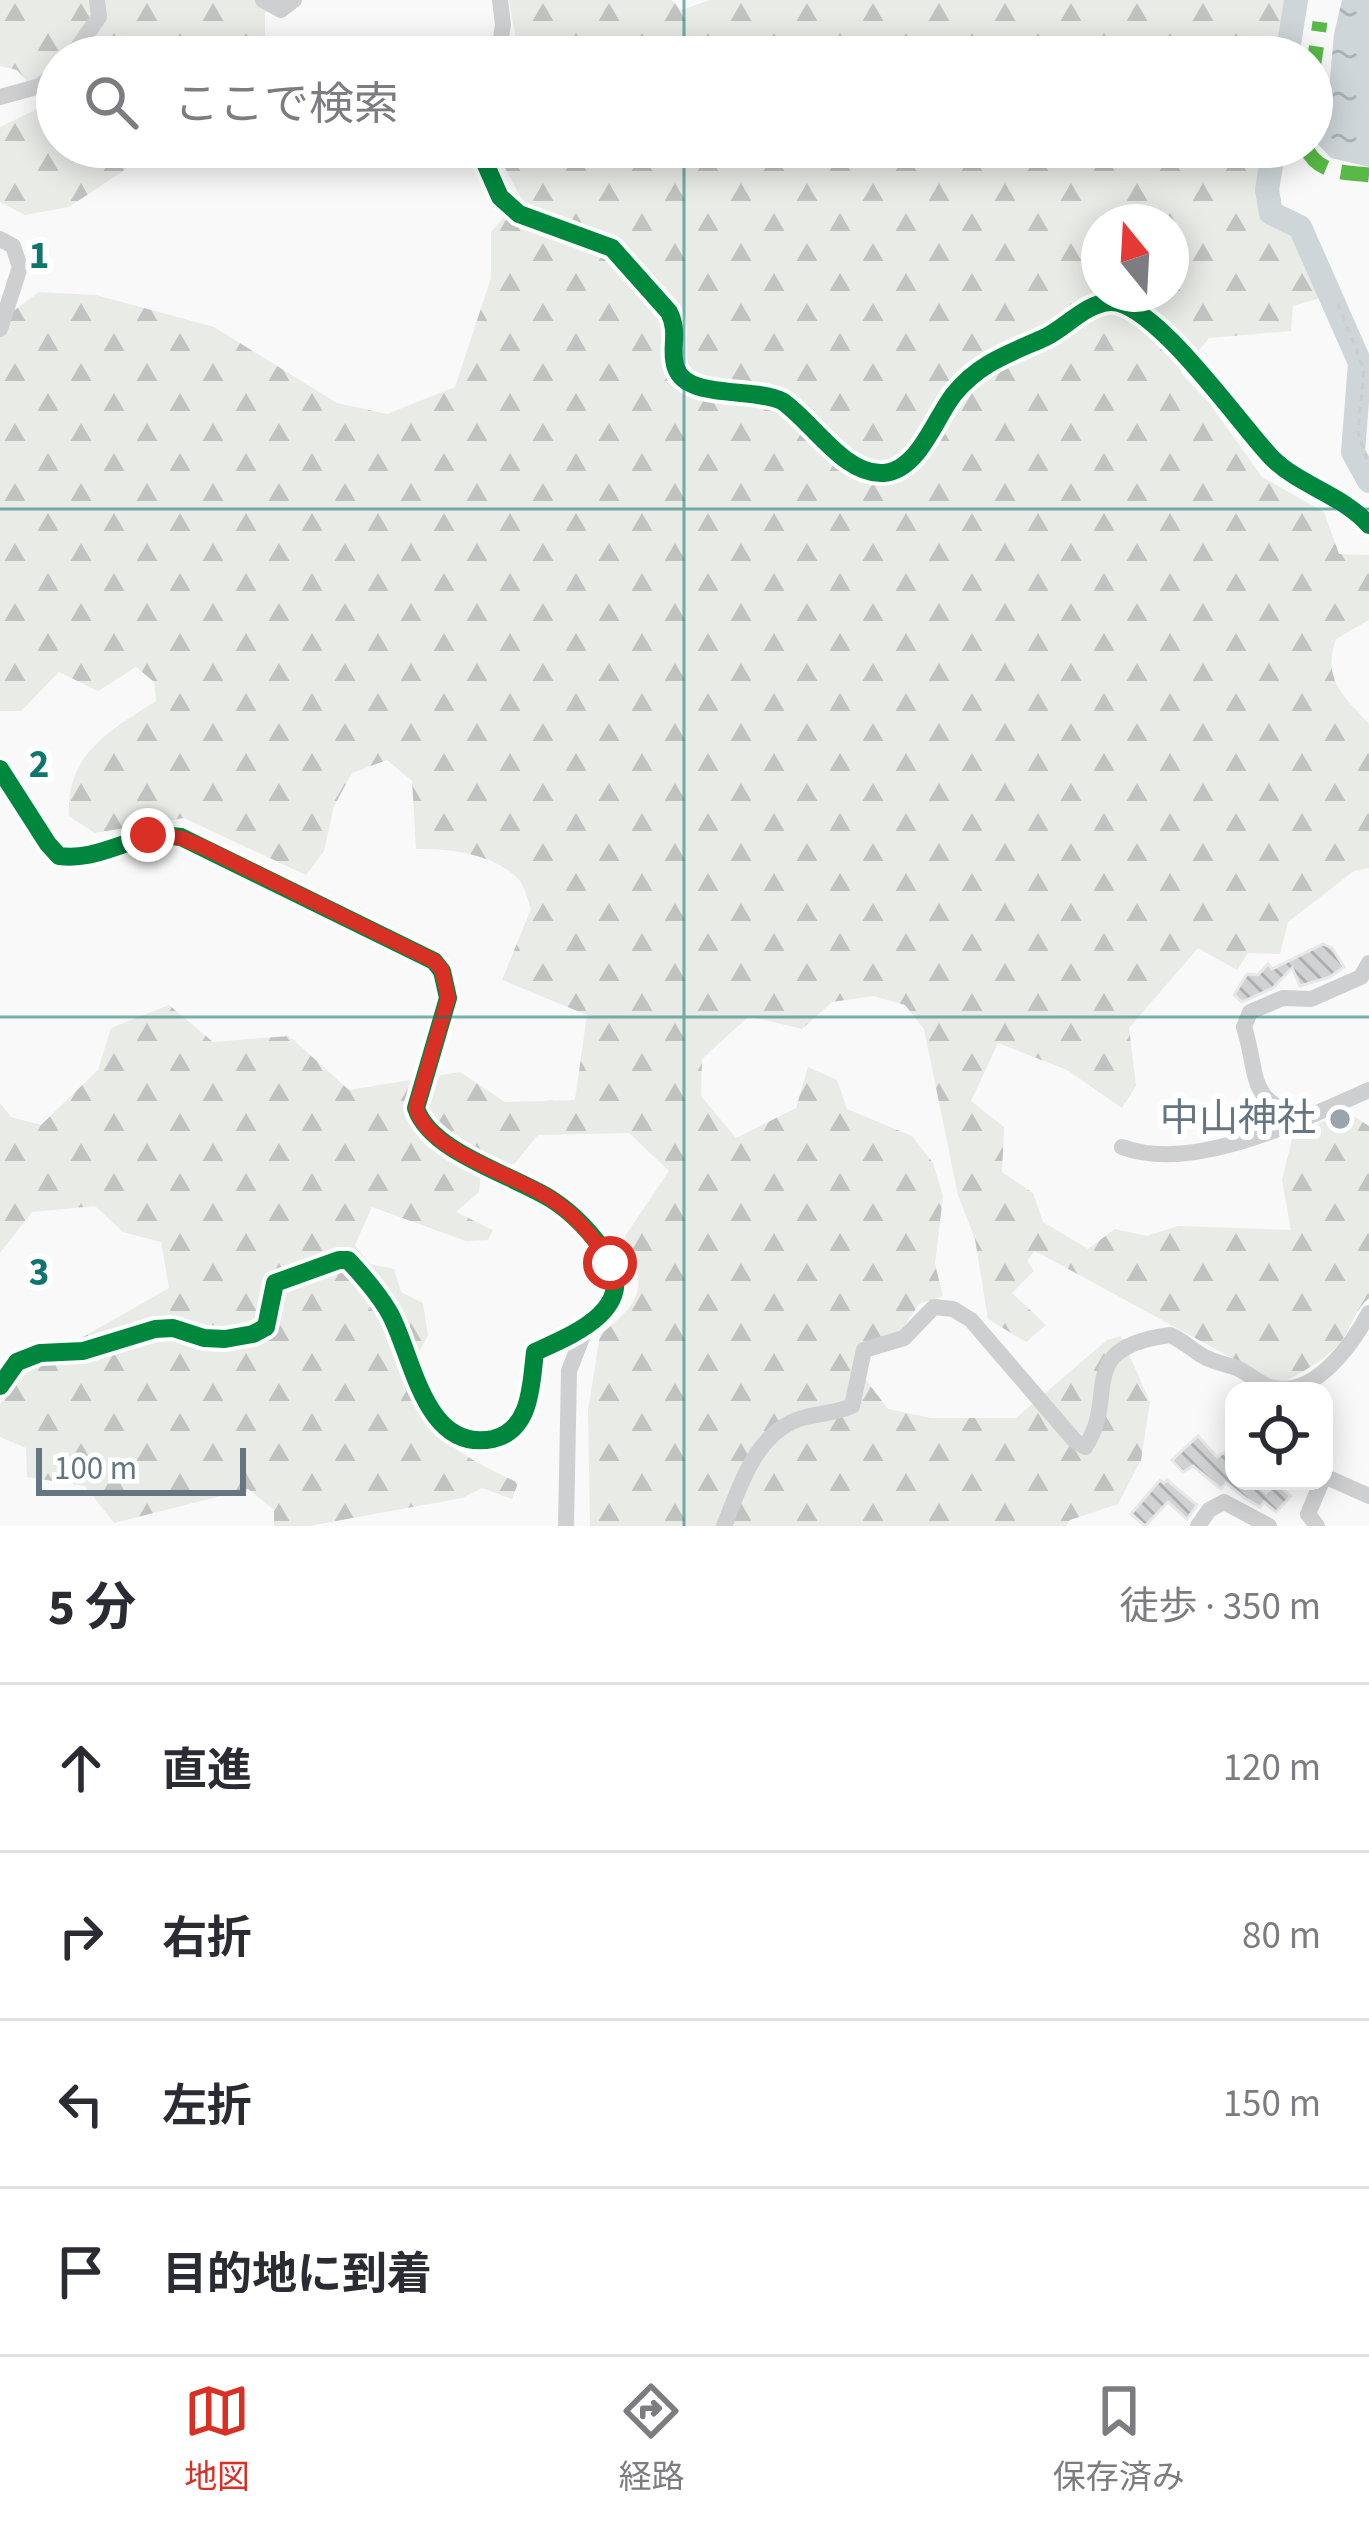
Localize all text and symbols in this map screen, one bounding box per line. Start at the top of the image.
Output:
search box [36,36,1333,168]
icon: search [78,69,144,135]
text: ここで検索 [174,73,399,137]
north arrow [1081,204,1189,312]
text: 1 [29,228,49,284]
text: 2 [29,737,49,793]
route end [121,808,175,862]
place label: 中山神社 [1160,1091,1316,1147]
marker: 中山神社 [1327,1106,1353,1132]
route start [583,1236,637,1290]
text: 3 [29,1245,49,1301]
map controls [1225,1382,1333,1490]
button: locate [1225,1382,1333,1490]
scale bar [36,1442,246,1495]
text: 100 m [54,1445,137,1492]
text: 5 分 [48,1572,136,1644]
text: 徒歩 · 350 m [1119,1579,1321,1635]
icon: ahead [48,1735,114,1801]
text: 直進 [162,1739,252,1803]
text: 120 m [1223,1740,1321,1796]
icon: right [48,1903,114,1969]
text: 右折 [162,1907,252,1971]
text: 80 m [1242,1908,1321,1964]
icon: left [48,2071,114,2137]
text: 左折 [162,2075,252,2139]
text: 150 m [1223,2076,1321,2132]
icon: arrive [48,2239,114,2305]
text: 目的地に到着 [162,2243,432,2307]
tab: 地図 [184,2378,250,2501]
tab: 経路 [618,2378,684,2501]
tab: 保存済み [1053,2378,1185,2501]

